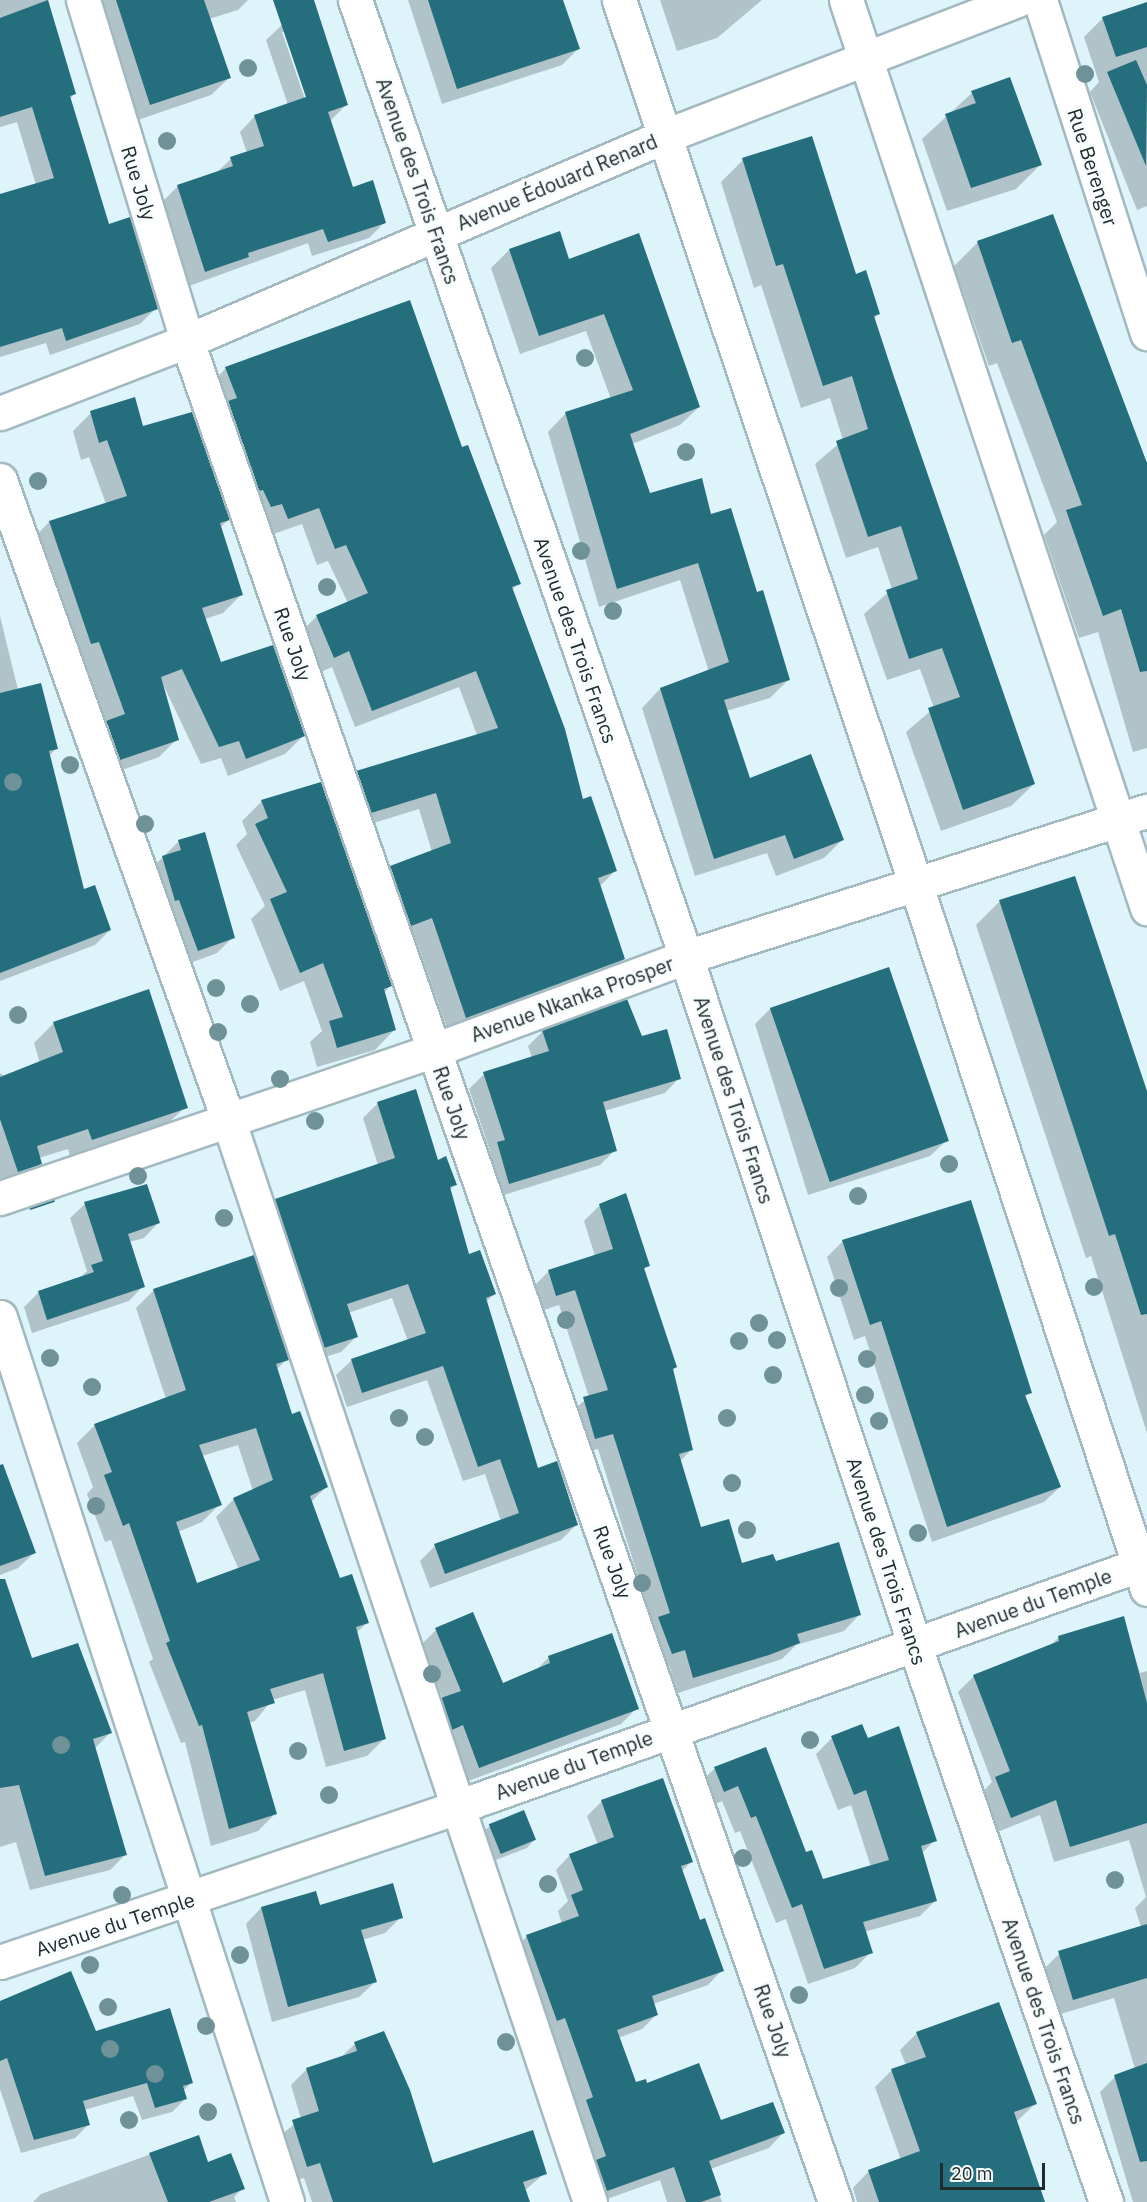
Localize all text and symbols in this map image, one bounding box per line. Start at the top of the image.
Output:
street label: Avenue des Trois Francs [371,75,465,287]
street label: Rue Berenger [1063,105,1123,229]
street label: Avenue Édouard Renard [453,129,661,235]
street label: Rue Joly [116,143,162,223]
street label: Avenue des Trois Francs [529,534,623,746]
street label: Rue Joly [269,604,317,684]
street label: Avenue Nkanka Prosper [467,951,677,1047]
street label: Avenue des Trois Francs [689,993,779,1207]
street label: Rue Joly [428,1063,476,1143]
street label: Avenue des Trois Francs [842,1454,932,1668]
street label: Rue Joly [589,1522,637,1602]
street label: Avenue du Temple [951,1563,1115,1643]
street label: Avenue du Temple [492,1725,656,1805]
street label: Avenue du Temple [32,1887,198,1961]
street label: Avenue des Trois Francs [997,1915,1091,2127]
street label: Rue Joly [749,1981,797,2061]
scale bar [943,2151,1048,2189]
text: 20 m [951,2162,993,2185]

